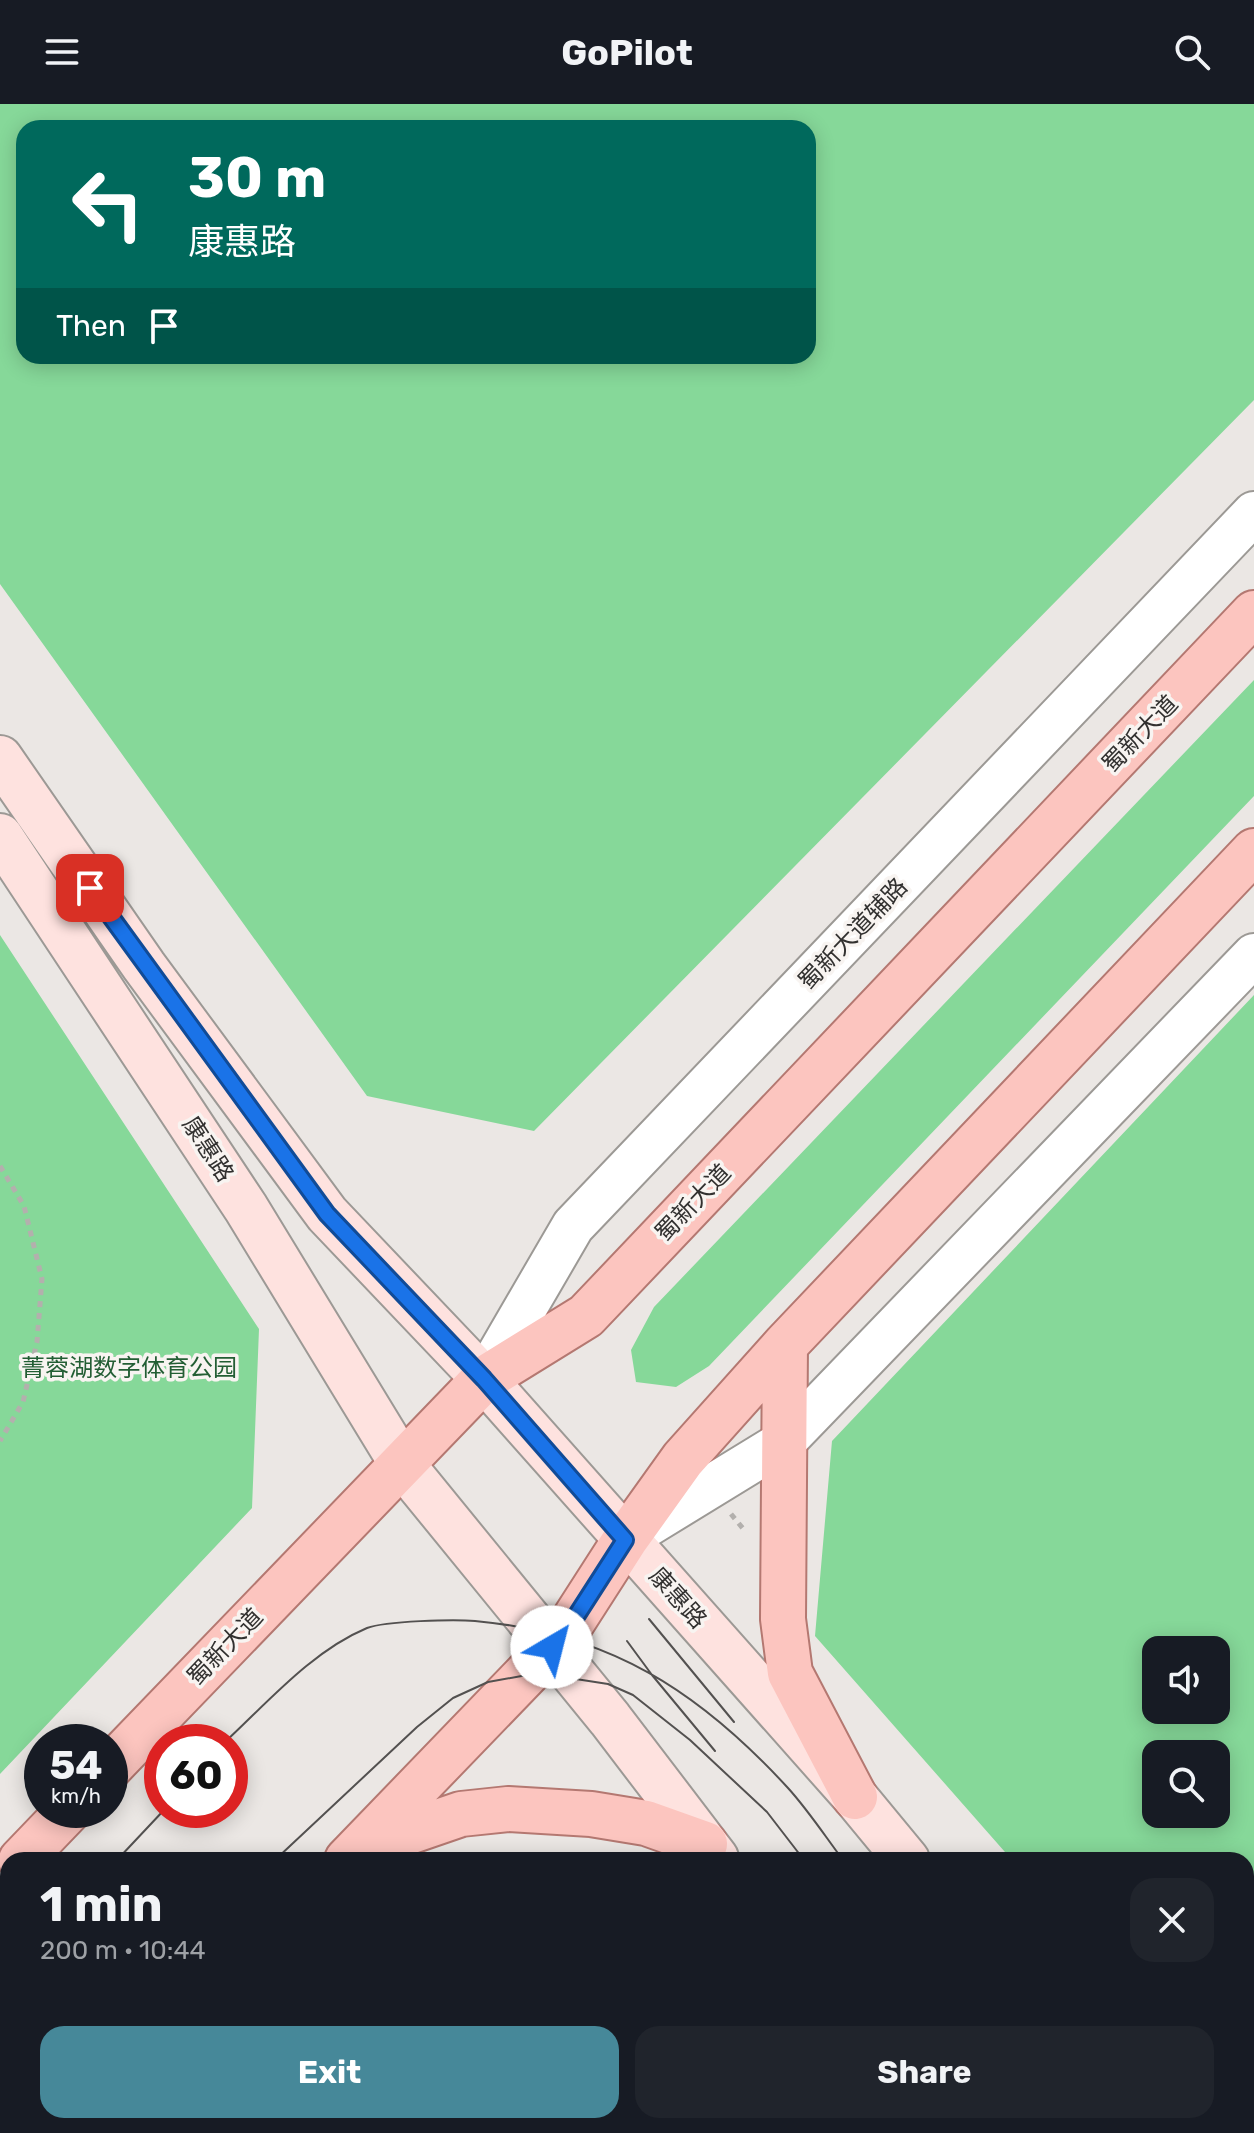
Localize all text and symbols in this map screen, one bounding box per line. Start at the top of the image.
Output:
icon: menu [40,30,84,74]
icon: search [1170,30,1214,74]
text: GoPilot [561,31,693,74]
text: 30 m [188,145,326,211]
icon: left [56,152,160,256]
text: 康惠路 [188,220,296,263]
icon: arrive [142,304,186,348]
text: Then [56,308,126,344]
street label: 蜀新大道 [1097,690,1183,778]
pin [56,854,124,922]
icon: arrive [68,866,112,910]
street label: 蜀新大道辅路 [793,872,913,996]
street label: 康惠路 [177,1111,239,1187]
street label: 蜀新大道 [650,1159,736,1247]
park label: 菁蓉湖数字体育公园 [21,1354,237,1382]
street label: 康惠路 [644,1562,712,1634]
street label: 蜀新大道 [182,1603,268,1691]
position arrow [510,1605,594,1689]
map controls [1142,1636,1230,1828]
button: sound [1142,1636,1230,1724]
speed limit sign: 60 [144,1724,248,1828]
button: search [1142,1740,1230,1828]
text: 54 [49,1742,103,1789]
text: km/h [51,1784,101,1808]
text: 1 min [40,1876,163,1933]
button: close [1130,1878,1214,1962]
text: 200 m · 10:44 [40,1935,206,1966]
button: Exit [40,2026,619,2118]
button: Share [635,2026,1214,2118]

